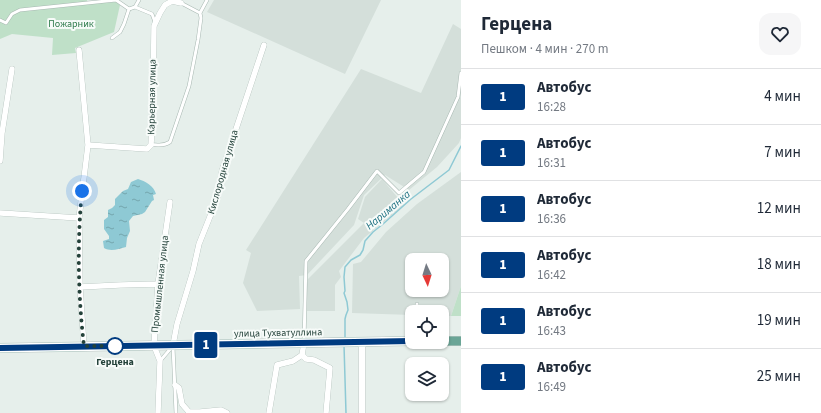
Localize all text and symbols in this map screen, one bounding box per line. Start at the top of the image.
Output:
text: Герцена [481,11,552,38]
button: heart [759,13,801,55]
park label: Пожарник [48,17,94,31]
text: Пешком · 4 мин · 270 m [481,40,609,58]
street label: Карьерная улица [144,59,160,135]
text: Автобус [537,77,591,98]
text: 4 мин [764,86,801,107]
text: 1 [499,87,507,107]
text: 16:28 [537,98,566,116]
street label: Кислородная улица [204,128,242,216]
text: Автобус [537,133,591,154]
text: 7 мин [764,142,801,163]
text: 1 [499,143,507,163]
text: 16:31 [537,154,566,172]
your location [72,181,92,201]
water label: Нариманка [362,187,414,233]
text: Автобус [537,189,591,210]
text: 12 мин [757,198,801,219]
text: 1 [499,199,507,219]
text: 16:36 [537,210,566,228]
street label: Промышленная улица [148,235,172,333]
text: Автобус [537,245,591,266]
north arrow [405,253,449,297]
map controls [405,253,449,401]
text: 18 мин [757,254,801,275]
text: 1 [499,255,507,275]
text: 16:42 [537,266,566,284]
text: Автобус [537,301,591,322]
button: locate [405,305,449,349]
text: 19 мин [757,310,801,331]
text: 1 [499,311,507,331]
text: 16:43 [537,322,566,340]
street label: улица Тухватуллина [234,325,322,341]
line badge: 1 [193,332,219,358]
text: 1 [202,335,210,355]
marker: Герцена [106,337,124,355]
place label: Герцена [96,355,134,369]
button: layers [405,357,449,401]
text: Автобус [537,357,591,378]
text: 25 мин [757,366,801,387]
text: 1 [499,367,507,387]
text: 16:49 [537,378,566,396]

